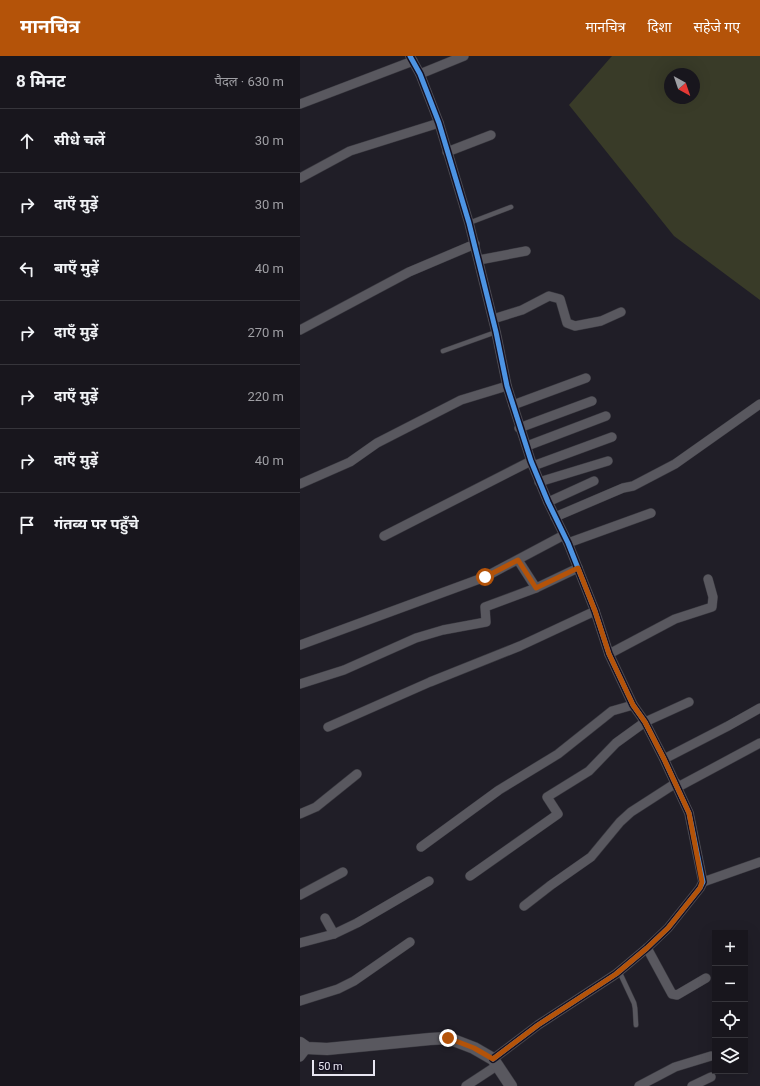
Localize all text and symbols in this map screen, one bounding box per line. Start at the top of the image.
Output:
text: मानचित्र [20,15,80,38]
text: मानचित्र [585,19,625,35]
text: दिशा [647,19,672,35]
text: सहेजे गए [694,19,740,35]
north arrow [664,68,700,104]
text: 8 मिनट [16,71,66,91]
text: पैदल · 630 m [215,74,284,89]
icon: ahead [16,130,38,152]
text: सीधे चलें [54,131,105,149]
text: 30 m [255,133,284,148]
icon: right [16,194,38,216]
text: दाएँ मुड़ें [54,195,98,213]
text: 30 m [255,197,284,212]
icon: left [16,258,38,280]
text: बाएँ मुड़ें [54,259,99,277]
text: 40 m [255,261,284,276]
icon: right [16,322,38,344]
text: दाएँ मुड़ें [54,323,98,341]
text: 270 m [247,325,284,340]
icon: right [16,386,38,408]
text: दाएँ मुड़ें [54,387,98,405]
text: 220 m [247,389,284,404]
icon: right [16,450,38,472]
text: दाएँ मुड़ें [54,451,98,469]
text: 40 m [255,453,284,468]
icon: arrive [16,514,38,536]
text: गंतव्य पर पहुँचे [54,515,139,533]
route start [476,568,494,586]
map controls [712,930,748,1074]
button: + [712,930,748,966]
button: − [712,966,748,1002]
button: locate [712,1002,748,1038]
route end [439,1029,457,1047]
button: layers [712,1038,748,1074]
scale bar [312,1058,375,1077]
text: 50 m [318,1060,343,1073]

